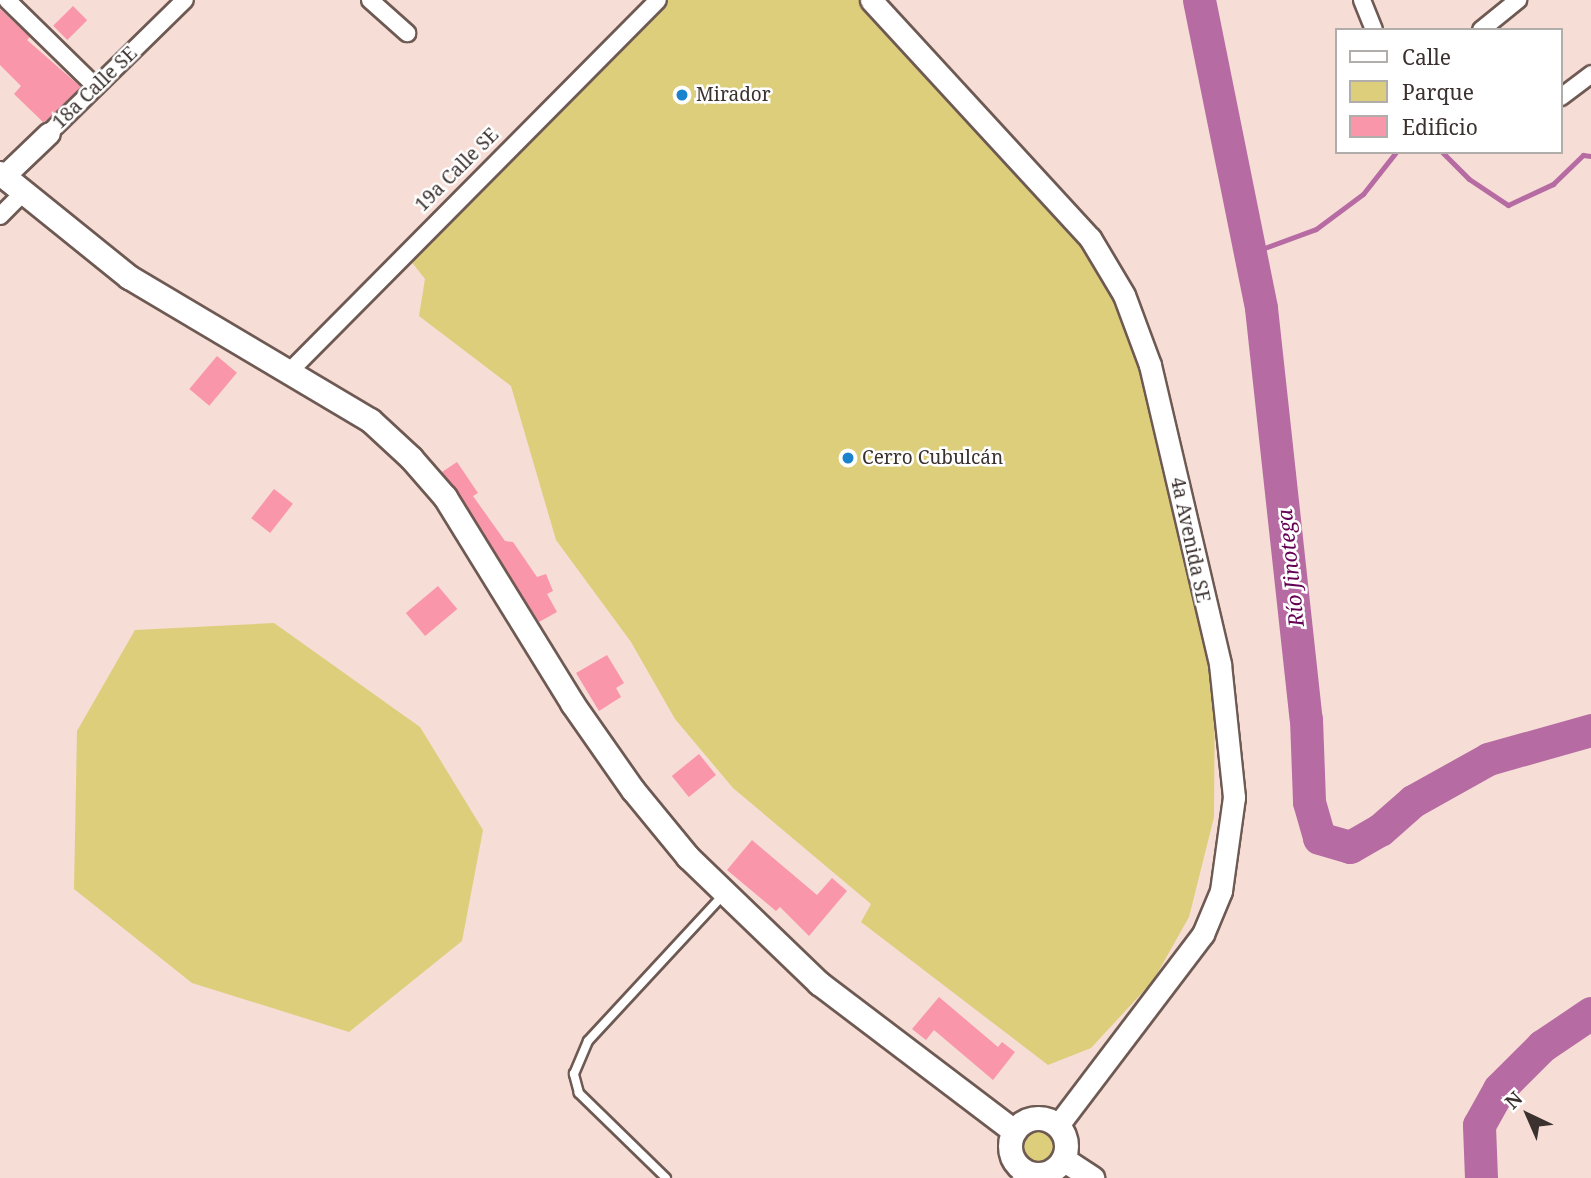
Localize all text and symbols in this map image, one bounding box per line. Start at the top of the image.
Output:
legend [1336,28,1563,154]
street label: 18a Calle SE [48,42,142,134]
text: Calle [1402,43,1451,71]
text: Parque [1402,78,1474,106]
place label: Mirador [696,84,771,106]
marker: Mirador [674,87,690,103]
text: Edificio [1402,113,1478,141]
street label: 19a Calle SE [411,124,503,216]
place label: Cerro Cubulcán [862,447,1003,469]
marker: Cerro Cubulcán [840,450,856,466]
street label: 4a Avenida SE [1166,475,1214,605]
water label: Río Jinotega [1271,508,1309,628]
north arrow [1493,1080,1563,1150]
text: N [1499,1085,1528,1114]

